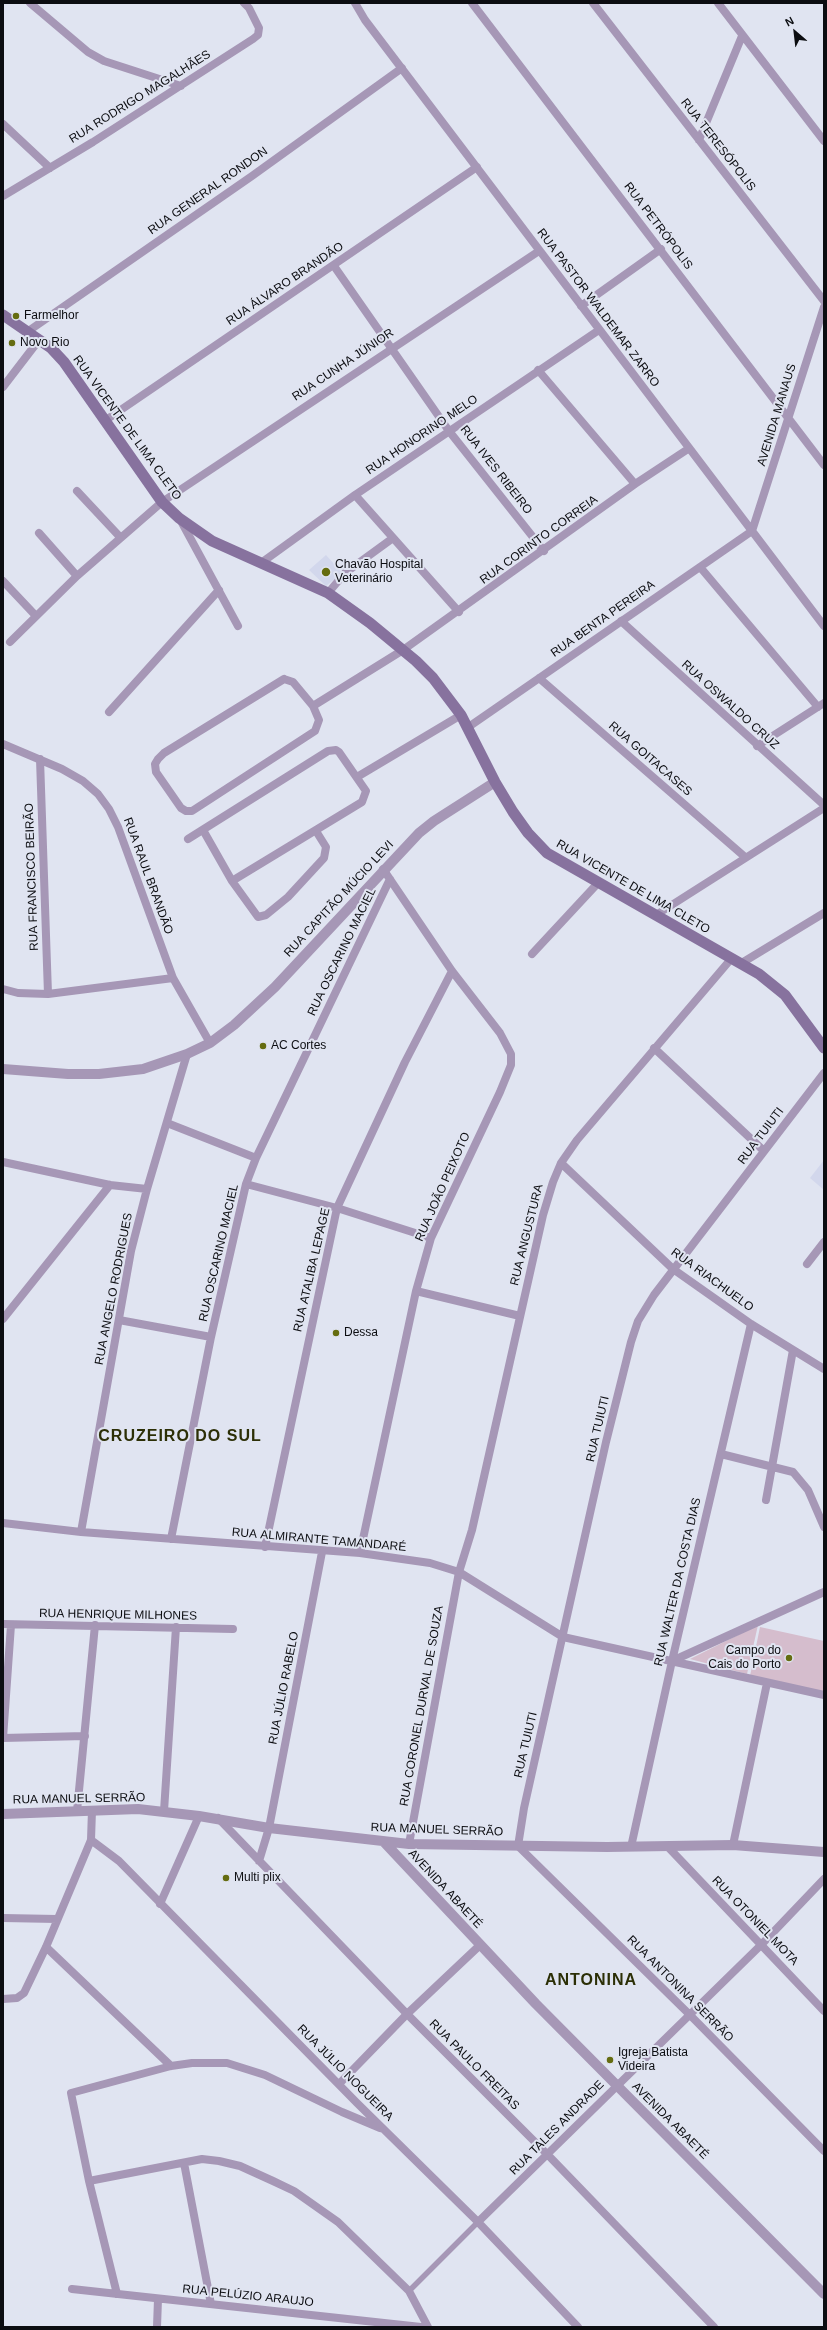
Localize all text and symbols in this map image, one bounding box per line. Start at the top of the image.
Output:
north arrow [775,12,815,52]
text: N [783,14,796,29]
street label: RUA RODRIGO MAGALHÃES [67,47,213,147]
street label: RUA TERESÓPOLIS [677,96,759,194]
street label: RUA GENERAL RONDON [145,144,271,238]
street label: RUA PETRÓPOLIS [621,180,695,272]
street label: RUA PASTOR WALDEMAR ZARRO [534,226,662,390]
street label: RUA ÁLVARO BRANDÃO [224,239,346,329]
place label: Farmelhor [24,309,79,323]
marker: Farmelhor [11,311,21,321]
street label: RUA CUNHA JÚNIOR [290,326,396,404]
place label: Novo Rio [20,336,69,350]
marker: Novo Rio [7,338,17,348]
street label: RUA VICENTE DE LIMA CLETO [70,353,184,503]
street label: AVENIDA MANAUS [755,362,799,468]
street label: RUA HONORINO MELO [363,392,481,478]
street label: RUA IVES RIBEIRO [457,423,535,517]
street label: RUA CORINTO CORREIA [477,493,601,587]
place label: Chavão Hospital Veterinário [335,558,423,586]
marker: Chavão Hospital Veterinário [320,566,332,578]
street label: RUA BENTA PEREIRA [548,578,658,660]
street label: RUA OSWALDO CRUZ [678,657,782,753]
street label: RUA GOITACASES [605,719,695,799]
street label: RUA FRANCISCO BEIRÃO [22,803,42,951]
street label: RUA RAUL BRANDÃO [120,816,176,936]
street label: RUA VICENTE DE LIMA CLETO [554,837,712,937]
street label: RUA CAPITÃO MÚCIO LEVI [281,838,397,960]
street label: RUA OSCARINO MACIEL [305,886,379,1018]
place label: AC Cortes [271,1039,326,1053]
marker: AC Cortes [258,1041,268,1051]
street label: RUA TUIUTI [735,1105,787,1167]
street label: RUA JOÃO PEIXOTO [412,1130,474,1244]
street label: RUA OSCARINO MACIEL [196,1183,242,1323]
street label: RUA ANGUSTURA [507,1183,547,1287]
street label: RUA ATALIBA LEPAGE [291,1207,333,1333]
street label: RUA ANGELO RODRIGUES [92,1212,136,1366]
street label: RUA RIACHUELO [668,1245,756,1315]
place label: Dessa [344,1326,378,1340]
marker: Dessa [331,1328,341,1338]
street label: RUA TUIUTI [583,1395,613,1463]
district label: CRUZEIRO DO SUL [98,1427,262,1447]
street label: RUA WALTER DA COSTA DIAS [652,1496,704,1668]
street label: RUA ALMIRANTE TAMANDARÉ [231,1525,407,1555]
street label: RUA CORONEL DURVAL DE SOUZA [397,1604,447,1808]
street label: RUA HENRIQUE MILHONES [39,1606,197,1624]
street label: RUA JÚLIO RABELO [266,1630,302,1746]
place label: Campo do Cais do Porto [708,1644,781,1672]
marker: Campo do Cais do Porto [784,1653,794,1663]
street label: RUA TUIUTI [511,1711,541,1779]
street label: RUA MANUEL SERRÃO [13,1791,145,1807]
street label: RUA MANUEL SERRÃO [370,1820,504,1840]
street label: AVENIDA ABAETÉ [405,1847,485,1931]
place label: Multi plix [234,1871,281,1885]
marker: Multi plix [221,1873,231,1883]
street label: RUA OTONIEL MOTA [709,1873,801,1969]
street label: RUA ANTONINA SERRÃO [624,1933,736,2045]
district label: ANTONINA [545,1971,637,1991]
street label: RUA PAULO FREITAS [426,2017,522,2113]
street label: RUA JÚLIO NOGUEIRA [294,2022,396,2124]
place label: Igreja Batista Videira [618,2046,688,2074]
marker: Igreja Batista Videira [605,2055,615,2065]
street label: RUA TALES ANDRADE [507,2078,607,2178]
street label: AVENIDA ABAETÉ [629,2080,711,2162]
street label: RUA PELÚZIO ARAUJO [182,2282,314,2310]

